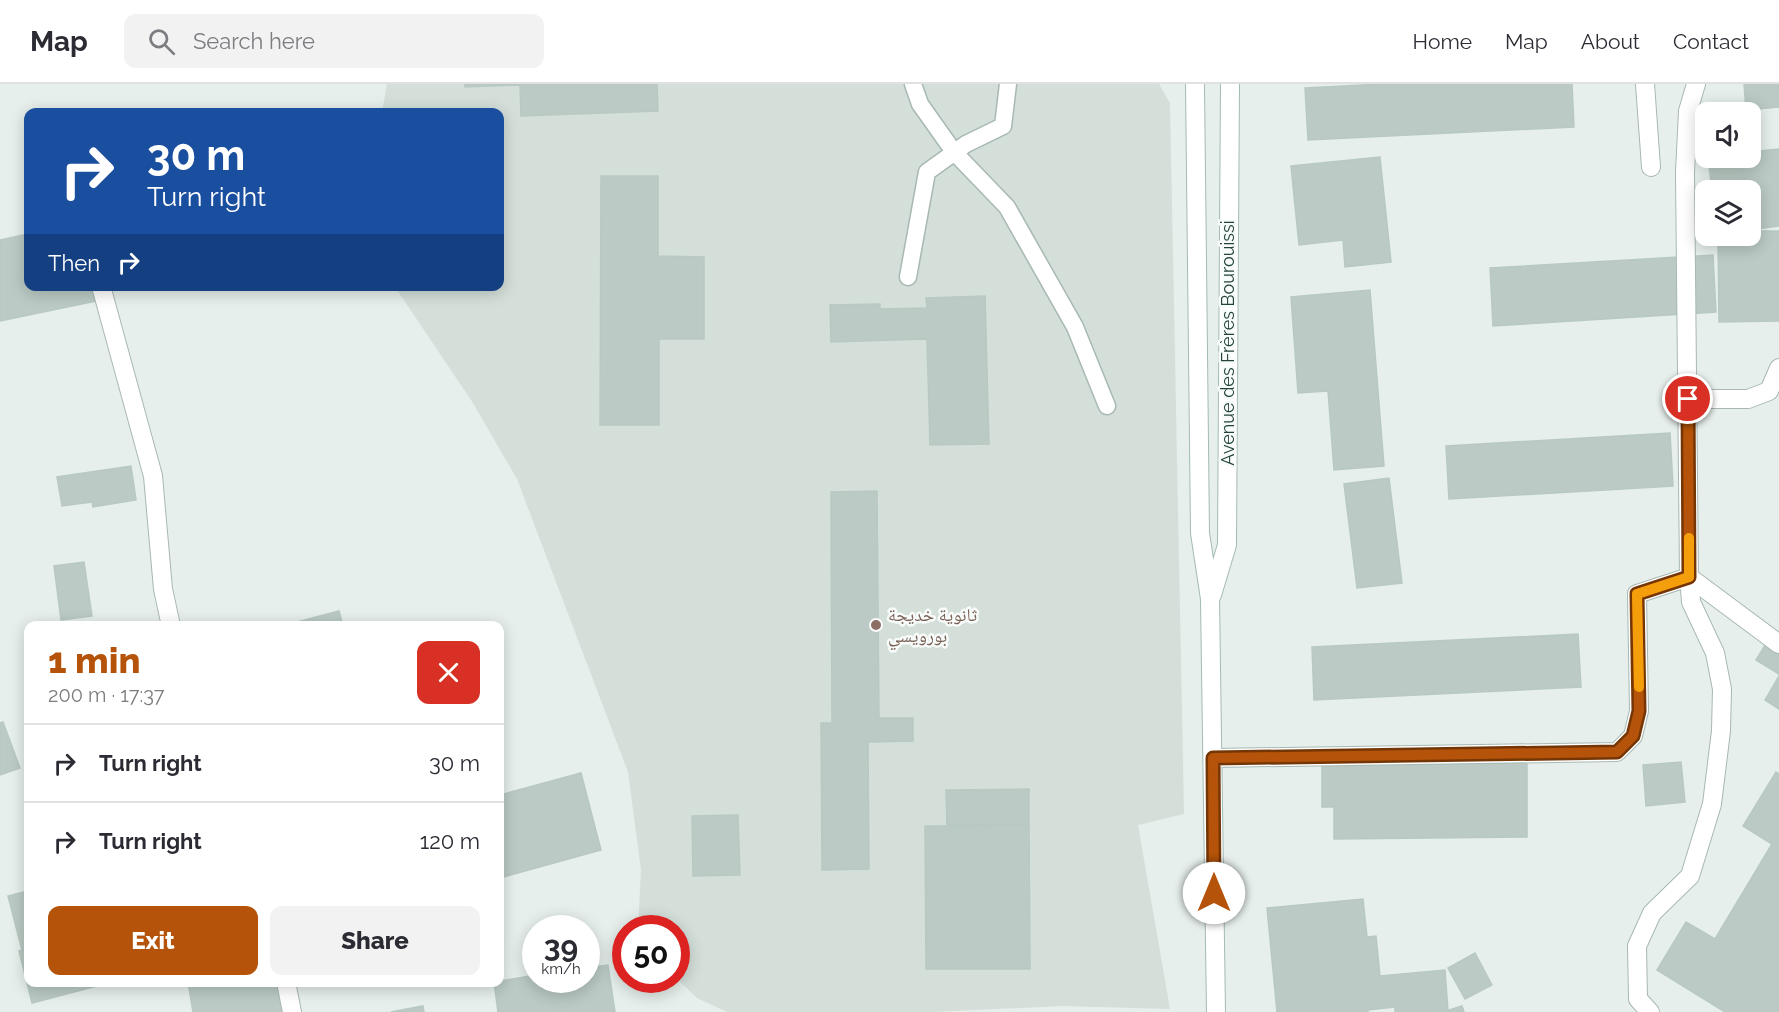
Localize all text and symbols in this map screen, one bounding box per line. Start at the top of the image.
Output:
search box [124,14,544,68]
text: Map [30,25,88,58]
icon: search [145,25,178,58]
text: Search here [193,28,315,54]
text: Home [1413,29,1472,54]
text: Map [1505,29,1548,54]
text: About [1581,29,1640,54]
text: Contact [1673,29,1749,54]
map controls [1695,102,1761,246]
button: sound [1695,102,1761,168]
text: 30 m [147,131,245,180]
icon: right [48,132,126,210]
button: layers [1695,180,1761,246]
text: Turn right [147,181,266,212]
street label: Avenue des Frères Bourouissi [1217,220,1238,466]
icon: right [112,246,145,279]
text: Then [48,250,100,276]
pin [1662,373,1713,424]
icon: arrive [1671,382,1704,415]
place label: ثانوية خديجة بورويسي [888,604,977,651]
marker: ثانوية خديجة بورويسي [869,618,883,632]
text: 1 min [48,639,140,681]
button: close [417,641,480,704]
text: 200 m · 17:37 [48,683,165,707]
icon: right [48,747,81,780]
text: Turn right [99,750,202,776]
text: 30 m [429,750,480,776]
icon: right [48,825,81,858]
text: Turn right [99,828,202,854]
text: 120 m [420,828,480,854]
position arrow [1182,861,1246,925]
button: Exit [48,906,258,975]
button: Share [270,906,480,975]
speed limit sign: 50 [612,915,690,993]
text: 39 [544,929,578,964]
text: km/h [541,960,581,978]

